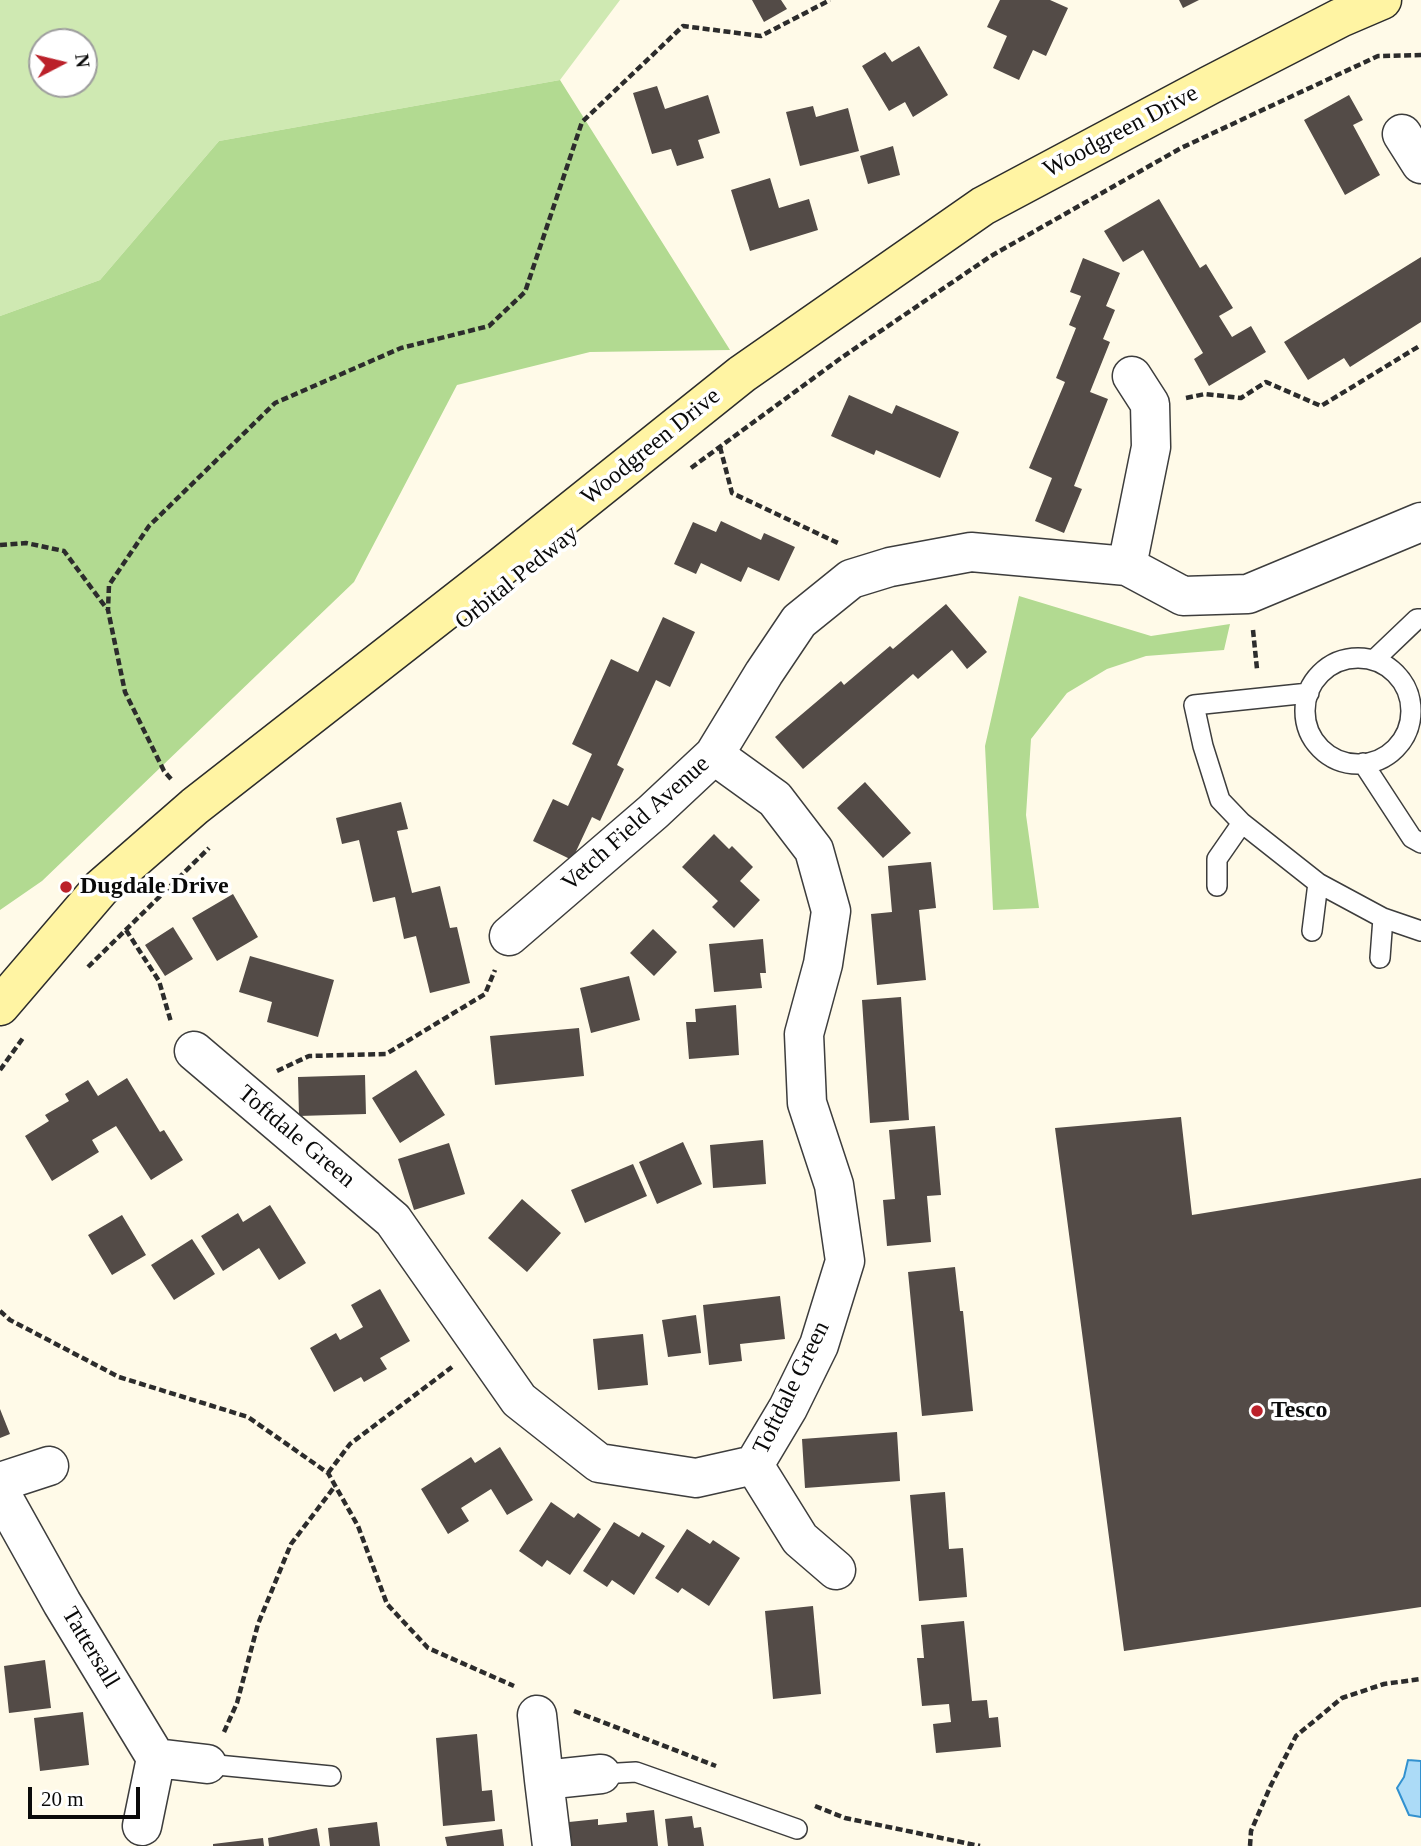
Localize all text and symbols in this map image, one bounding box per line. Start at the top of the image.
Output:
north arrow [28,28,98,98]
text: N [71,53,94,69]
street label: Woodgreen Drive [1039,79,1203,185]
street label: Woodgreen Drive [576,382,726,512]
street label: Orbital Pedway [450,520,584,636]
street label: Vetch Field Avenue [556,750,716,898]
place label: Dugdale Drive [80,873,229,901]
marker: Dugdale Drive [58,879,74,895]
street label: Toftdale Green [231,1080,361,1194]
street label: Toftdale Green [747,1317,837,1459]
place label: Tesco [1271,1397,1327,1425]
marker: Tesco [1249,1403,1265,1419]
street label: Tattersall [55,1602,125,1694]
scale bar [32,1772,144,1816]
text: 20 m [41,1787,84,1811]

